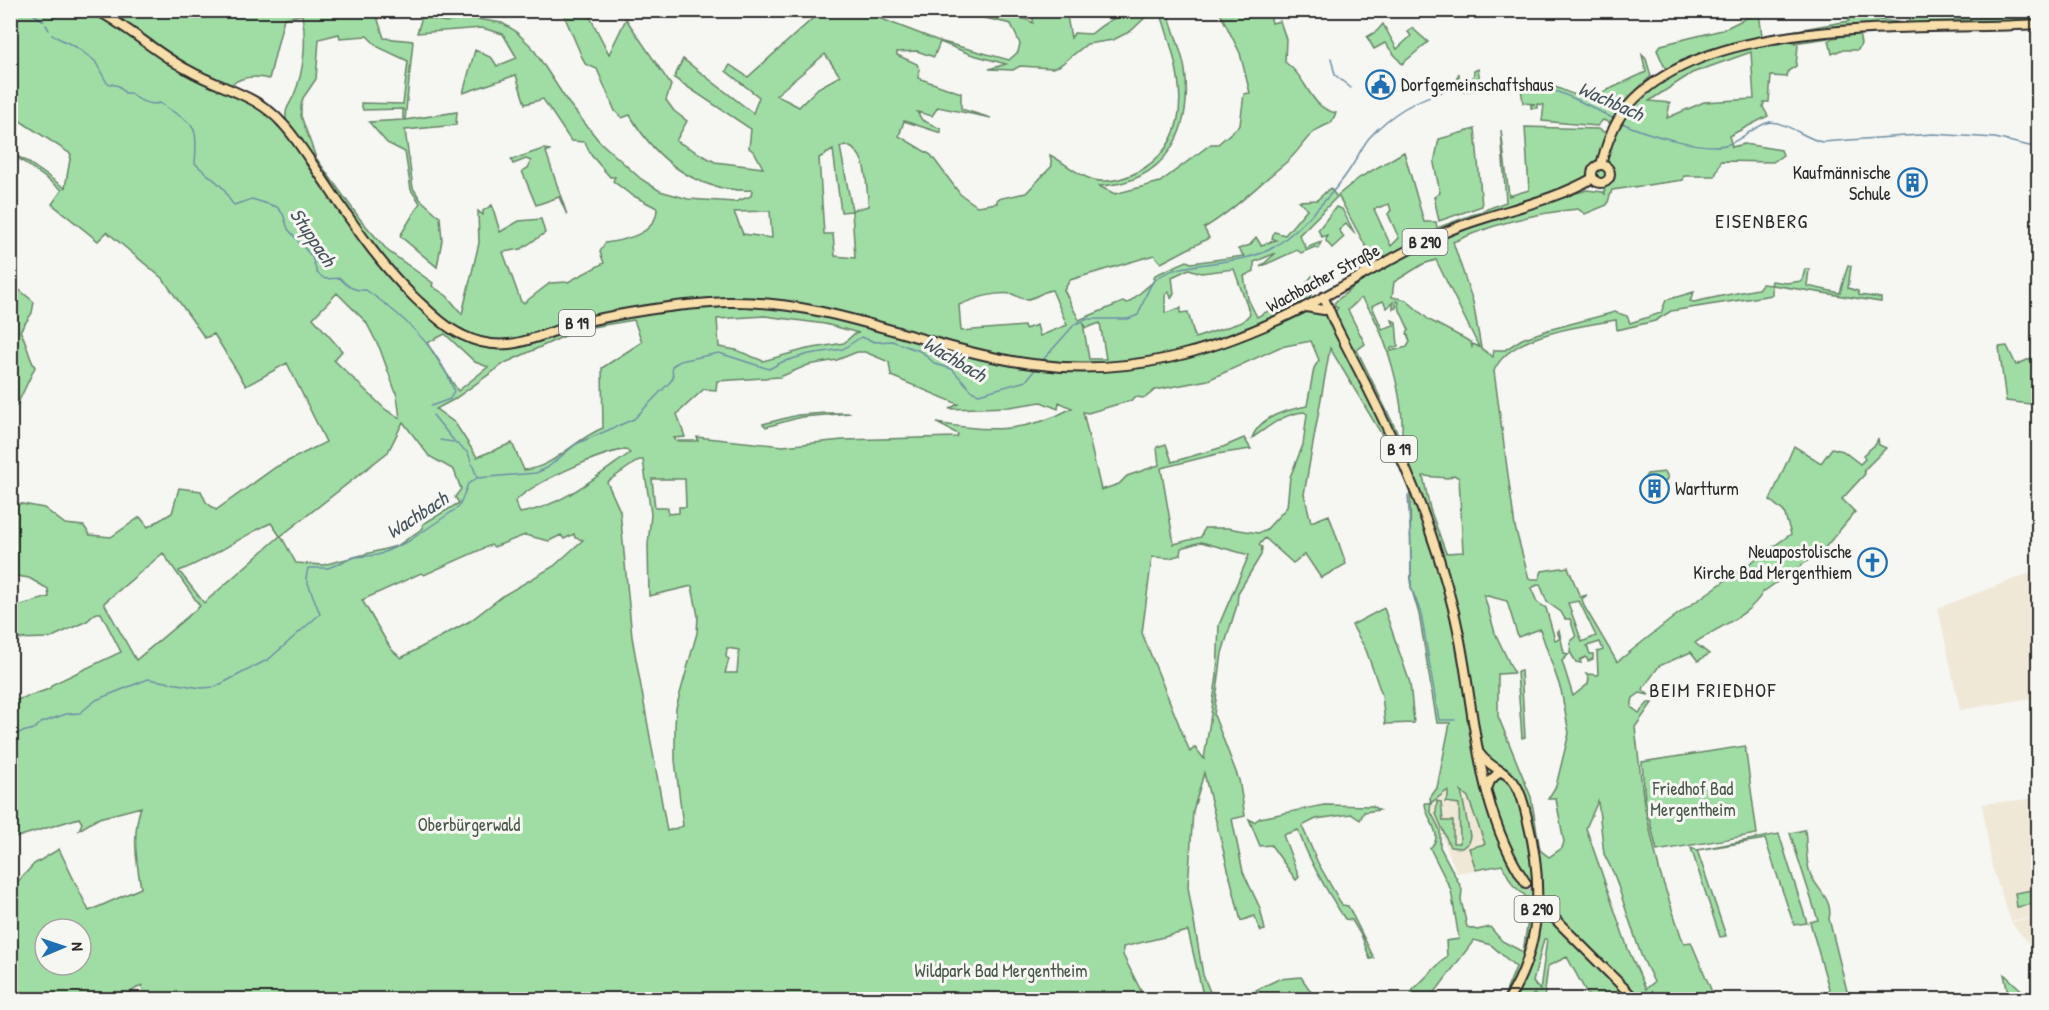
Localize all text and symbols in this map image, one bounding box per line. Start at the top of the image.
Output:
public building icon: Dorfgemeinschaftshaus [1364,69,1396,101]
place label: Dorfgemeinschaftshaus [1401,72,1554,97]
water label: Wachbach [1574,74,1649,127]
place label: Kaufmännische Schule [1793,160,1891,206]
building icon: Kaufmännische Schule [1896,167,1928,199]
water label: Stuppach [283,202,344,273]
district label: EISENBERG [1715,207,1809,234]
road number: B 290 [1402,229,1448,255]
street label: Wachbacher Straße [1262,237,1384,318]
road number: B 19 [559,310,595,336]
water label: Wachbach [919,329,993,389]
road number: B 19 [1381,436,1417,462]
building icon: Wartturm [1638,473,1670,505]
place label: Wartturm [1675,476,1739,501]
water label: Wachbach [381,484,454,545]
place label: Neuapostolische Kirche Bad Mergenthiem [1693,539,1852,585]
church icon: Neuapostolische Kirche Bad Mergenthiem [1857,546,1889,578]
district label: BEIM FRIEDHOF [1649,676,1777,703]
park label: Friedhof Bad Mergentheim [1650,776,1736,822]
park label: Oberbürgerwald [418,812,520,837]
road number: B 290 [1514,896,1560,922]
north arrow [33,917,93,977]
text: N [67,942,89,952]
park label: Wildpark Bad Mergentheim [915,958,1087,983]

